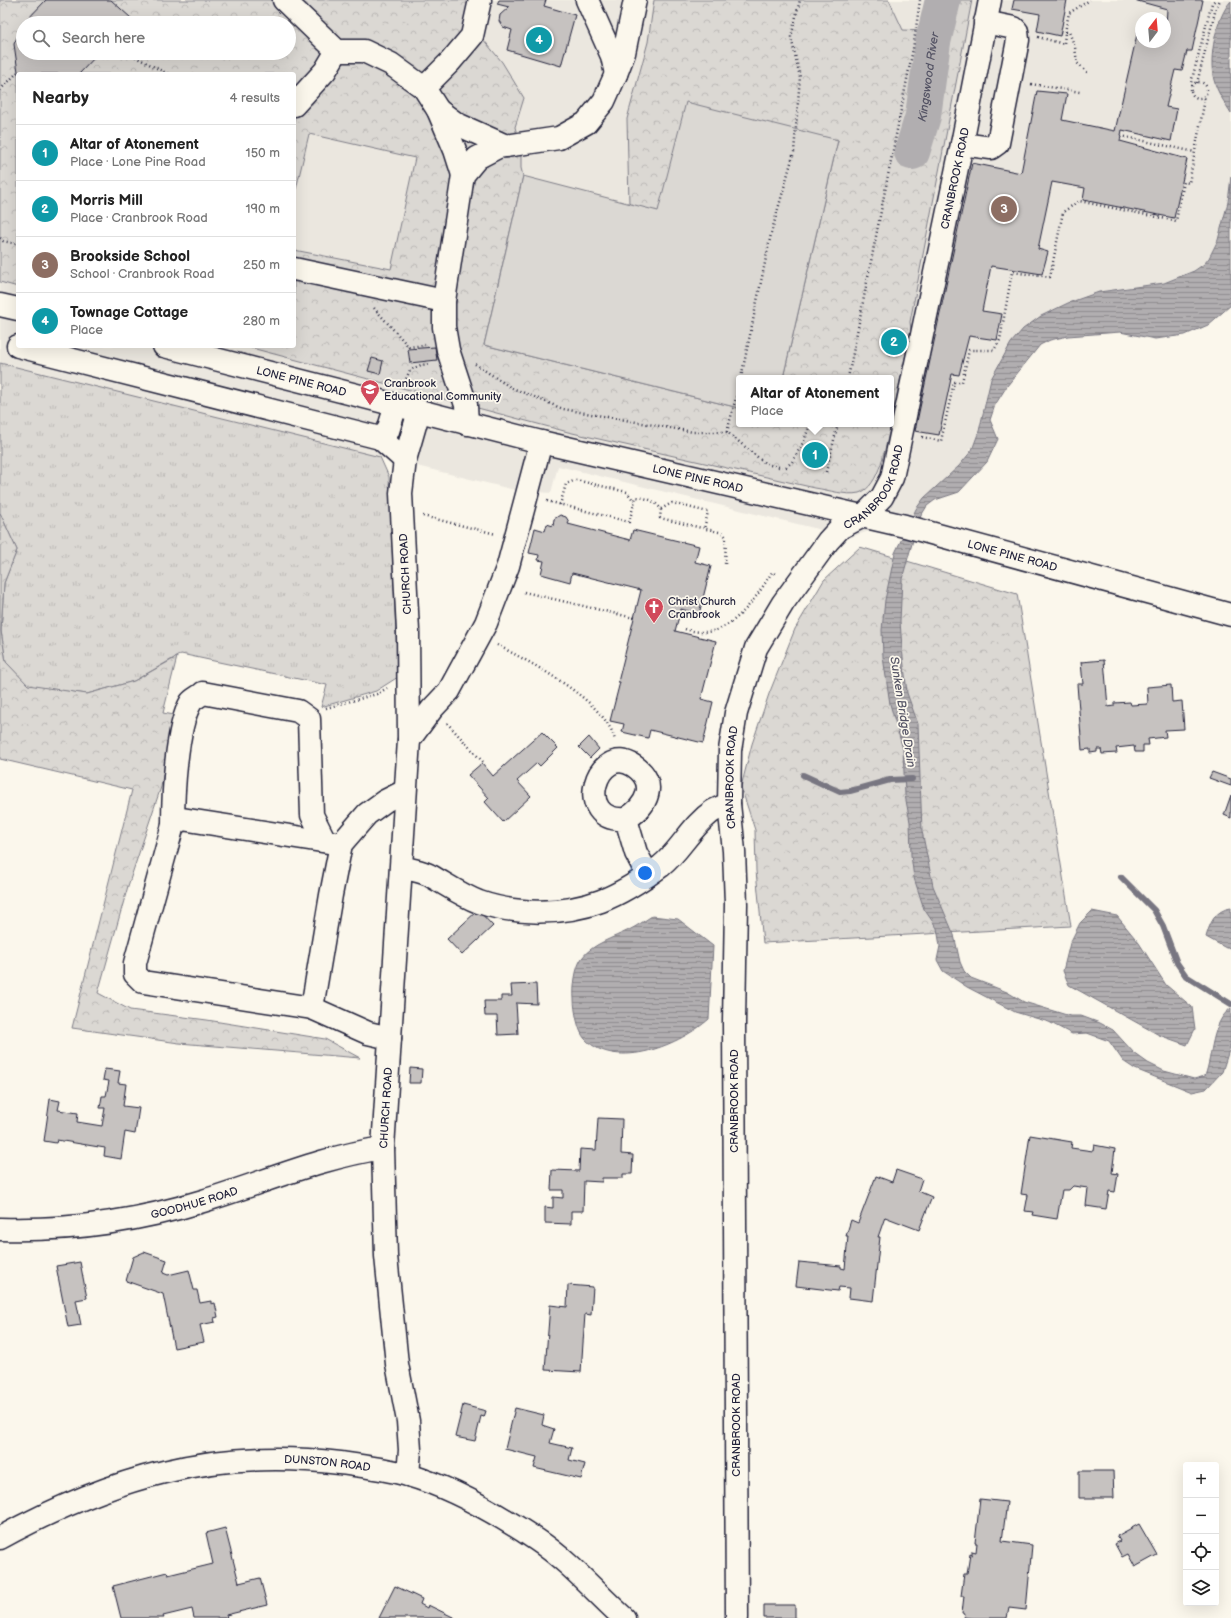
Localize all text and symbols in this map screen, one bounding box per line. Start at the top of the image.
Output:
north arrow [1135,12,1171,48]
search box [16,16,296,60]
pin: 4 [526,25,552,55]
icon: search [30,27,52,49]
text: Search here [62,29,145,48]
water label: Kingswood River [915,29,943,124]
text: Nearby [32,88,89,108]
text: 4 results [230,90,280,106]
street label: CRANBROOK ROAD [938,127,972,230]
text: Altar of Atonement [70,135,199,154]
text: 1 [42,145,48,161]
text: 150 m [246,145,280,161]
text: Place · Lone Pine Road [70,154,206,170]
text: Morris Mill [70,191,143,210]
pin: 3 [991,194,1017,224]
text: 2 [41,201,49,217]
text: 190 m [246,201,280,217]
text: Place · Cranbrook Road [70,210,208,226]
text: Brookside School [70,247,190,266]
text: 3 [41,257,49,273]
text: 250 m [243,257,280,273]
text: School · Cranbrook Road [70,266,214,282]
text: Townage Cottage [70,303,188,322]
text: 4 [41,313,49,329]
text: 280 m [243,313,280,329]
text: Place [70,322,103,338]
pin: 2 [881,327,907,357]
street label: LONE PINE ROAD [255,364,348,399]
popup [736,375,894,427]
place label: Cranbrook Educational Community [384,377,501,403]
school or university icon: Cranbrook Educational Community [359,378,381,406]
text: Altar of Atonement [751,384,879,403]
text: Place [751,403,784,419]
pin: 1 [802,440,828,470]
street label: CRANBROOK ROAD [841,444,906,532]
street label: LONE PINE ROAD [651,462,744,495]
street label: CHURCH ROAD [397,533,414,615]
street label: LONE PINE ROAD [966,537,1059,574]
place label: Christ Church Cranbrook [668,595,736,621]
church icon: Christ Church Cranbrook [643,596,665,624]
water label: Sunken Bridge Drain [886,656,919,769]
street label: CRANBROOK ROAD [723,725,741,830]
your location [635,863,655,883]
street label: CRANBROOK ROAD [728,1049,741,1153]
street label: CHURCH ROAD [377,1067,395,1149]
street label: GOODHUE ROAD [150,1184,240,1221]
street label: CRANBROOK ROAD [730,1373,743,1477]
street label: DUNSTON ROAD [284,1453,372,1474]
map controls [1183,1462,1219,1606]
button: + [1183,1462,1219,1498]
button: − [1183,1498,1219,1534]
button: locate [1183,1534,1219,1570]
button: layers [1183,1570,1219,1606]

